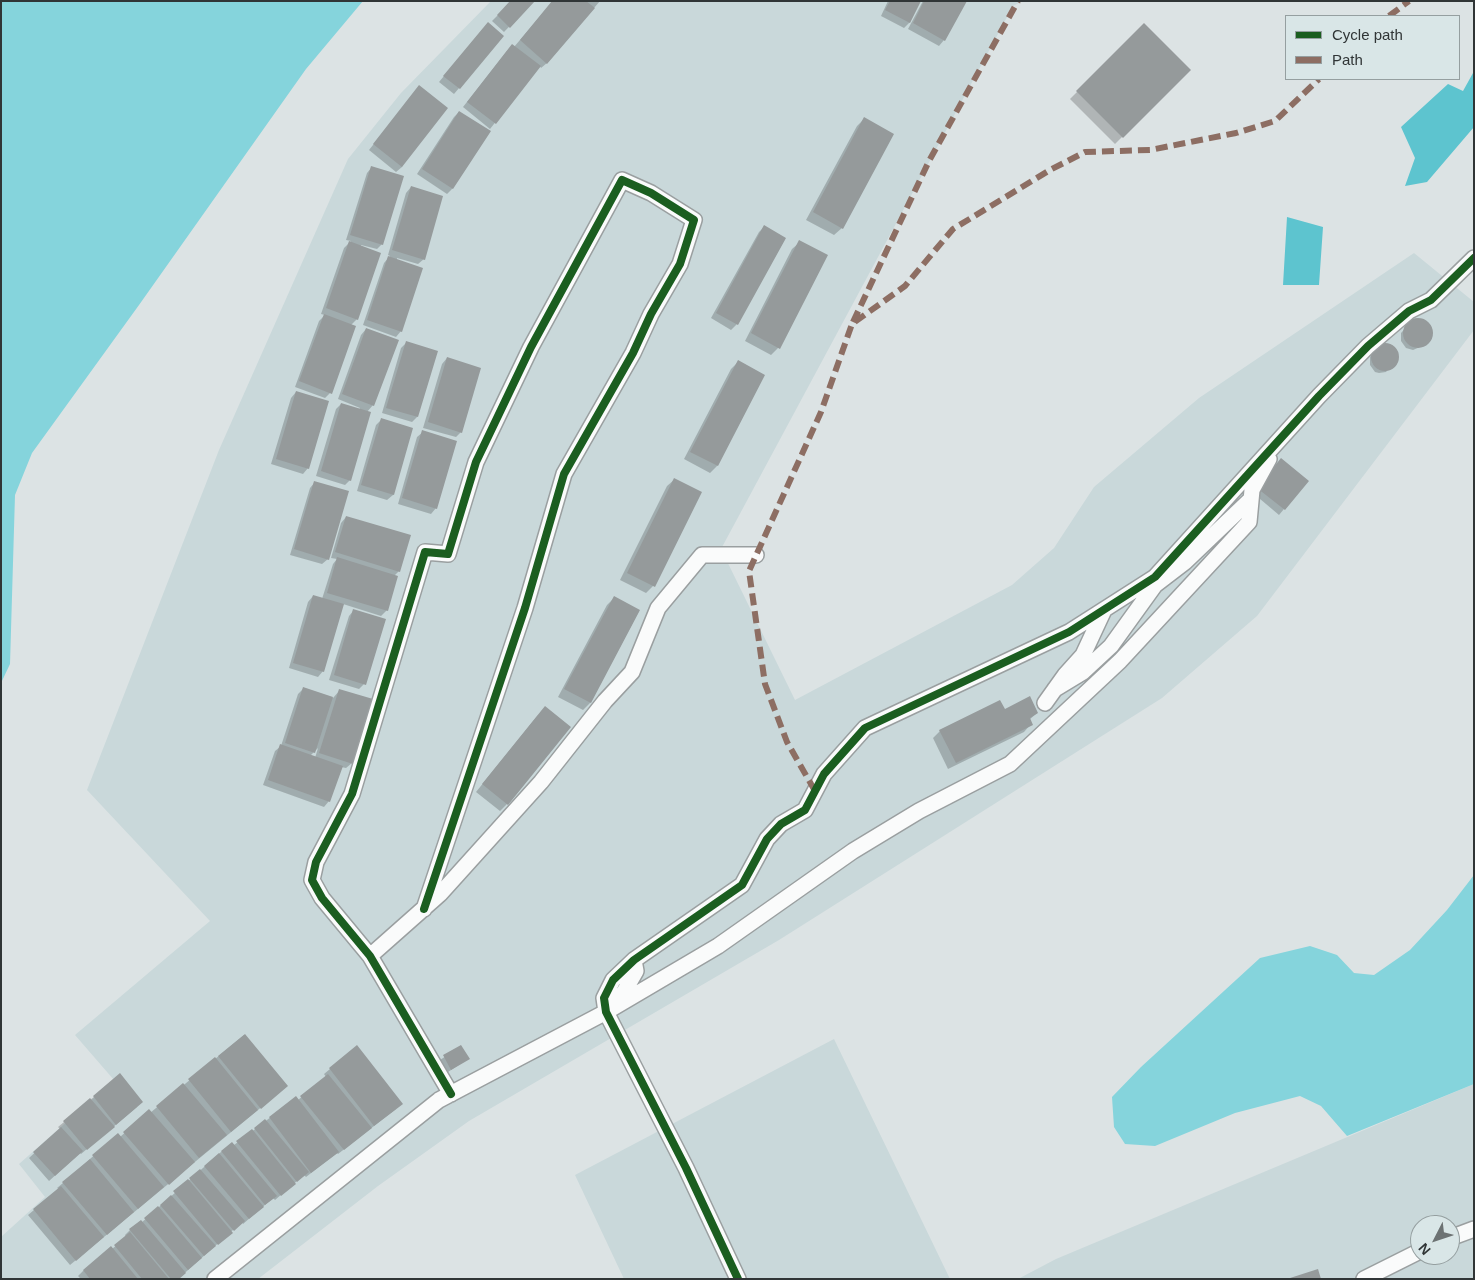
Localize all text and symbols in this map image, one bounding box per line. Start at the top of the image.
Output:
legend [1285,15,1460,80]
text: Cycle path [1332,26,1403,43]
text: Path [1332,51,1363,68]
north arrow [1410,1215,1460,1265]
text: N [1415,1240,1434,1258]

